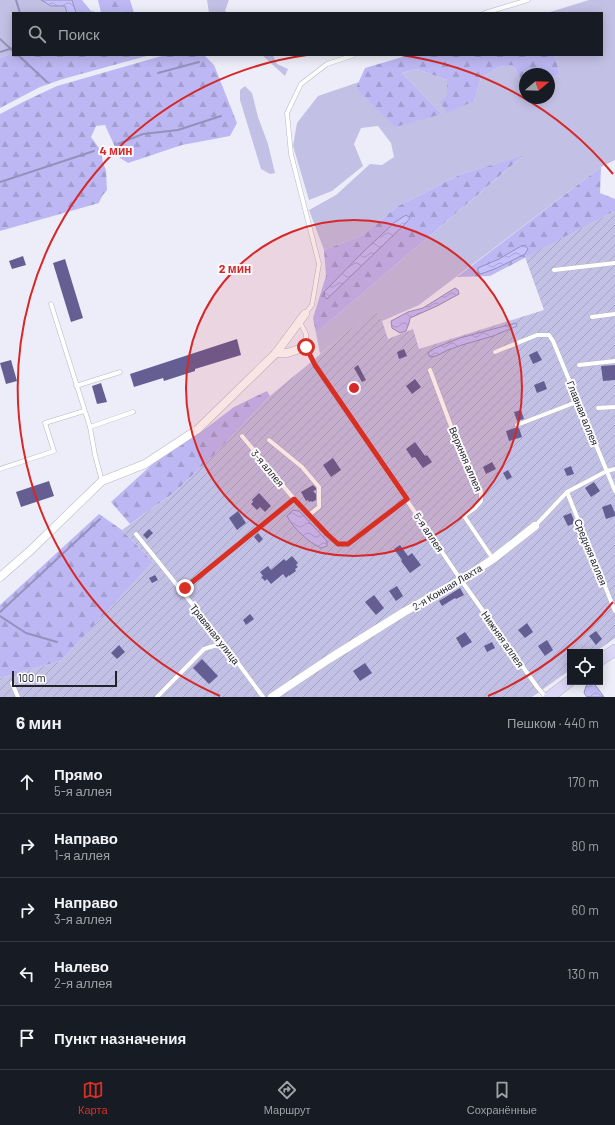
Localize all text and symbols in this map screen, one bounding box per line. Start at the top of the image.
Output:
search box [12,12,603,56]
icon: search [26,23,48,45]
text: Поиск [58,25,100,43]
north arrow [519,68,555,104]
text: 4 мин [99,143,133,157]
text: 2 мин [219,261,251,275]
route start [297,338,315,356]
street label: Главная аллея [565,379,601,447]
centre of rings [347,381,361,395]
street label: Верхняя аллея [447,425,485,493]
street label: 3-я аллея [249,447,287,489]
street label: 5-я аллея [412,510,446,554]
street label: Средняя аллея [572,517,610,587]
street label: 2-я Конная Лахта [410,561,484,613]
route end [176,579,194,597]
street label: Травяная улица [188,601,243,667]
street label: Нижняя аллея [479,609,527,669]
map controls [567,649,603,685]
button: locate [567,649,603,685]
scale bar [12,669,117,688]
text: 100 m [18,671,46,684]
text: 6 мин [16,712,62,732]
text: Пешком · 440 m [507,715,599,731]
text: Прямо [54,765,103,783]
icon: ahead [16,771,38,793]
text: 170 m [568,774,599,790]
text: 5-я аллея [54,783,112,799]
text: Направо [54,829,118,847]
icon: right [16,835,38,857]
text: 80 m [572,838,599,854]
text: 1-я аллея [54,847,110,863]
text: Направо [54,893,118,911]
icon: right [16,899,38,921]
text: 60 m [572,902,599,918]
text: 3-я аллея [54,911,112,927]
text: Налево [54,957,109,975]
icon: left [16,963,38,985]
text: 130 m [567,966,599,982]
text: 2-я аллея [54,975,112,991]
icon: arrive [16,1027,38,1049]
text: Пункт назначения [54,1029,186,1047]
tab: Карта [78,1079,108,1116]
tab: Маршрут [264,1079,311,1116]
tab: Сохранённые [467,1079,537,1116]

